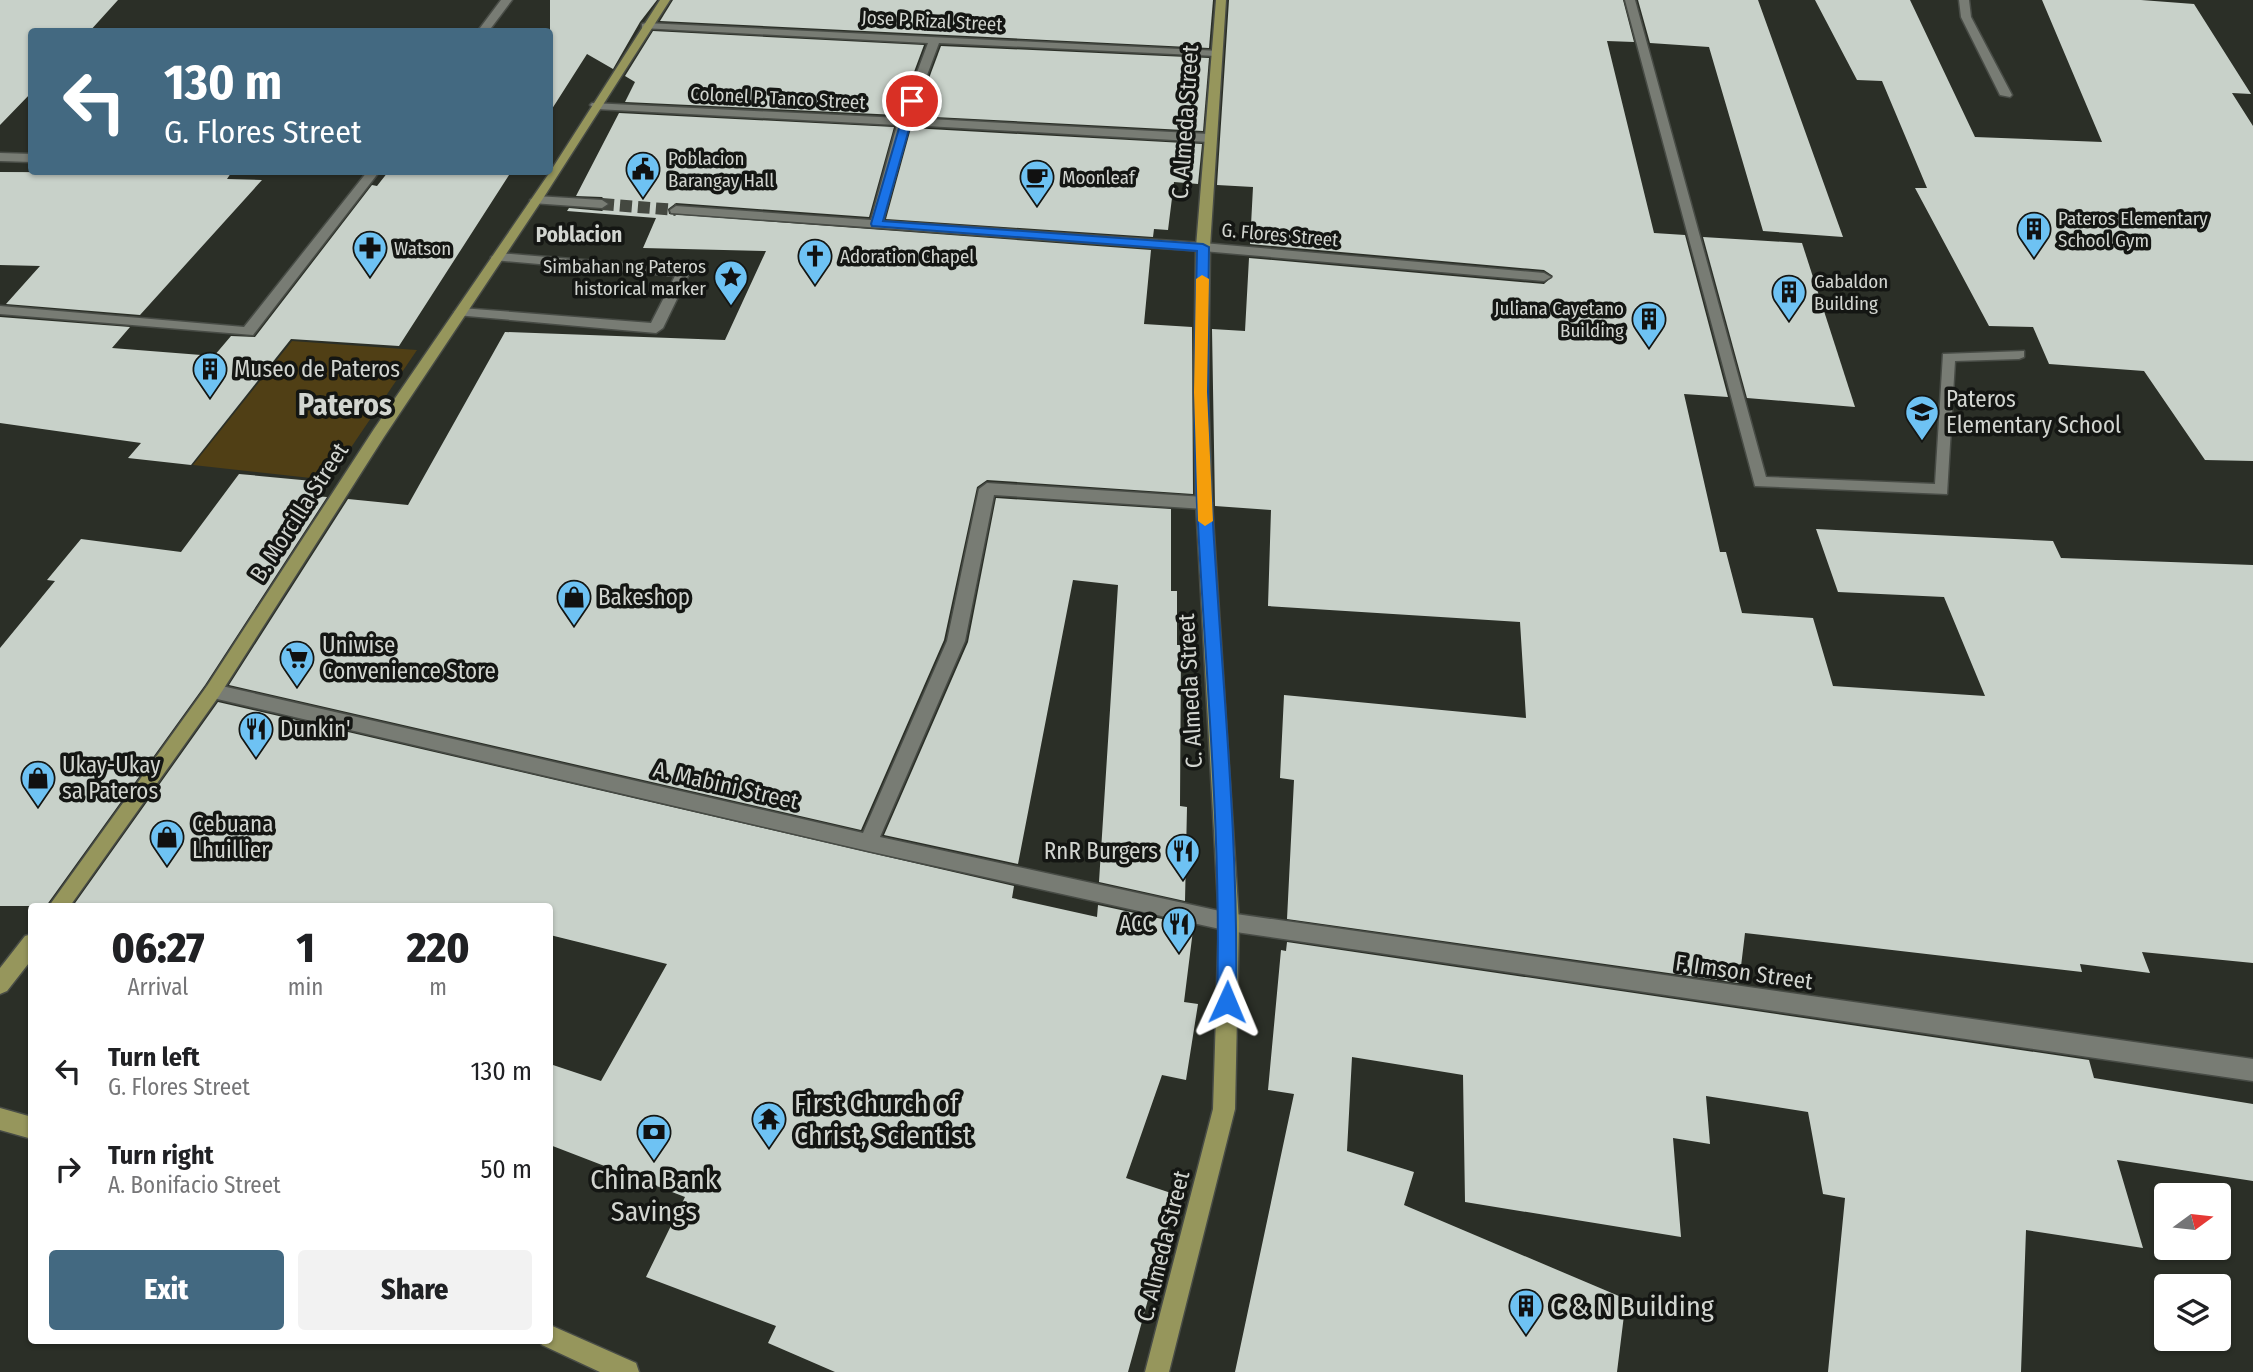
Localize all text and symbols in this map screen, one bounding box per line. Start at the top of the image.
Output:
street label: Jose P. Rizal Street [861,6,1004,36]
street label: C. Almeda Street [1166,43,1204,200]
text: 130 m [164,53,282,112]
icon: left [49,56,140,147]
pin [882,71,942,131]
street label: Colonel P. Tanco Street [690,82,867,114]
icon: arrive [893,82,931,120]
text: G. Flores Street [164,113,361,151]
place label: Poblacion Barangay Hall [668,147,774,192]
public building icon: Poblacion Barangay Hall [624,150,662,199]
cafe icon: Moonleaf [1018,158,1056,207]
place label: Moonleaf [1062,166,1136,189]
place label: Pateros Elementary School Gym [2058,207,2208,252]
building icon: Pateros Elementary School Gym [2015,210,2053,259]
street label: G. Flores Street [1221,218,1340,252]
district label: Poblacion [536,222,622,248]
pharmacy icon: Watson [351,229,389,278]
place label: Watson [394,237,451,260]
church icon: Adoration Chapel [796,237,834,286]
place label: Adoration Chapel [840,245,974,268]
place label: Simbahan ng Pateros historical marker [543,255,706,300]
place icon: Simbahan ng Pateros historical marker [712,258,750,307]
place label: Gabaldon Building [1814,270,1888,315]
building icon: Gabaldon Building [1770,273,1808,322]
place label: Juliana Cayetano Building [1494,297,1624,342]
building icon: Juliana Cayetano Building [1630,300,1668,349]
building icon: Museo de Pateros [191,350,229,399]
place label: Museo de Pateros [234,355,400,383]
place label: Pateros Elementary School [1946,385,2121,439]
district label: Pateros [298,387,392,423]
school or university icon: Pateros Elementary School [1903,393,1941,442]
street label: B. Morcilla Street [244,437,354,587]
shop icon: Bakeshop [555,578,593,627]
place label: Bakeshop [598,583,690,611]
street label: C. Almeda Street [1172,613,1208,769]
place label: Uniwise Convenience Store [322,631,496,685]
supermarket icon: Uniwise Convenience Store [278,639,316,688]
restaurant icon: Dunkin' [237,710,275,759]
place label: Dunkin' [280,715,351,743]
place label: Ukay-Ukay sa Pateros [62,751,161,805]
street label: A. Mabini Street [651,755,802,815]
shop icon: Ukay-Ukay sa Pateros [19,759,57,808]
place label: Cebuana Lhuillier [192,810,274,864]
shop icon: Cebuana Lhuillier [148,818,186,867]
restaurant icon: RnR Burgers [1164,832,1202,881]
place label: RnR Burgers [1044,837,1158,865]
restaurant icon: ACC [1160,905,1198,954]
place label: ACC [1119,910,1154,938]
text: 06:27 [111,923,204,973]
text: 1 [297,923,315,973]
text: 220 [407,923,470,973]
street label: F. Imson Street [1674,949,1815,996]
position arrow [1190,965,1264,1039]
text: Arrival [127,973,188,1001]
text: min [288,973,323,1001]
text: m [429,973,447,1001]
text: Turn left [108,1042,200,1073]
icon: left [49,1052,87,1090]
text: 130 m [470,1056,532,1087]
text: G. Flores Street [108,1073,250,1101]
place label: First Church of Christ, Scientist [794,1087,973,1152]
temple icon: First Church of Christ, Scientist [750,1100,788,1149]
bank icon: China Bank Savings [635,1113,673,1162]
text: Turn right [108,1140,214,1171]
icon: right [49,1150,87,1188]
text: 50 m [480,1154,532,1185]
place label: China Bank Savings [590,1163,719,1228]
street label: C. Almeda Street [1131,1167,1195,1324]
text: A. Bonifacio Street [108,1171,281,1199]
north arrow [2154,1183,2231,1260]
map controls [2154,1183,2231,1351]
button: Exit [49,1250,284,1330]
button: Share [298,1250,532,1330]
button: layers [2154,1274,2231,1351]
building icon: C & N Building [1507,1287,1545,1336]
place label: C & N Building [1550,1290,1715,1323]

